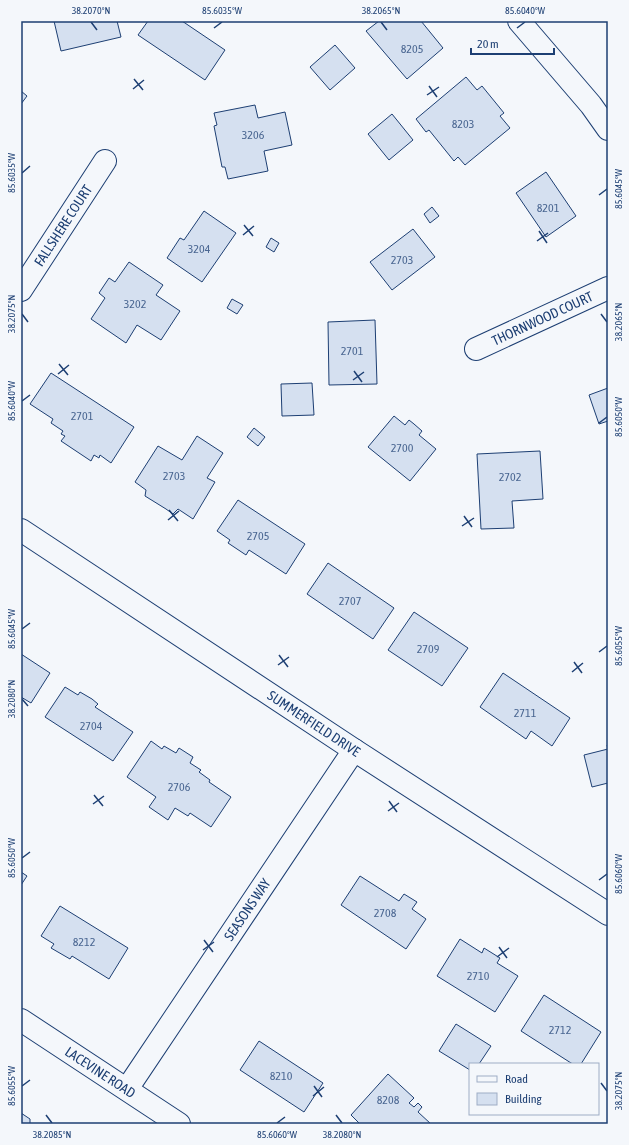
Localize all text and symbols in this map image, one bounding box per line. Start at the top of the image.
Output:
text: 38.2070°N [72,5,110,16]
text: 85.6035°W [202,5,243,16]
text: 38.2065°N [362,5,400,16]
text: 85.6040°W [505,5,546,16]
scale bar [471,30,554,56]
text: 20 m [477,37,499,51]
house number: 8205 [401,42,423,56]
house number: 8203 [452,117,474,131]
house number: 3206 [242,128,265,142]
text: 85.6035°W [6,152,17,193]
text: 85.6045°W [613,168,624,209]
street label: FALLSHERE COURT [31,182,95,269]
house number: 8201 [537,201,560,215]
house number: 3204 [188,242,211,256]
house number: 2703 [391,253,413,267]
street label: THORNWOOD COURT [489,288,595,349]
text: 38.2075°N [6,295,17,333]
house number: 3202 [124,297,146,311]
text: 38.2065°N [613,303,624,341]
house number: 2701 [341,344,364,358]
text: 85.6040°W [6,380,17,421]
text: 85.6050°W [613,396,624,437]
house number: 2701 [71,409,94,423]
house number: 2700 [391,441,414,455]
house number: 2703 [163,469,185,483]
house number: 2702 [499,470,521,484]
house number: 2705 [247,529,269,543]
house number: 2707 [339,594,362,608]
text: 85.6045°W [6,608,17,649]
text: 85.6055°W [613,625,624,666]
house number: 2709 [417,642,440,656]
text: 38.2080°N [6,680,17,718]
street label: SUMMERFIELD DRIVE [265,687,363,760]
house number: 2711 [514,706,537,720]
house number: 2704 [80,719,103,733]
house number: 2706 [168,780,191,794]
text: 85.6050°W [6,837,17,878]
text: 85.6060°W [613,853,624,894]
street label: SEASONS WAY [221,875,274,944]
house number: 2708 [374,906,397,920]
house number: 8212 [73,935,95,949]
house number: 2710 [467,969,490,983]
house number: 2712 [549,1023,571,1037]
street label: LACEVINE ROAD [62,1043,139,1101]
legend [469,1063,599,1115]
text: 85.6055°W [6,1065,17,1106]
house number: 8210 [270,1069,293,1083]
text: Road [505,1072,528,1086]
text: 38.2075°N [613,1072,624,1110]
text: Building [505,1092,543,1106]
house number: 8208 [377,1093,400,1107]
text: 38.2085°N [33,1129,71,1140]
text: 85.6060°W [257,1129,298,1140]
text: 38.2080°N [323,1129,361,1140]

